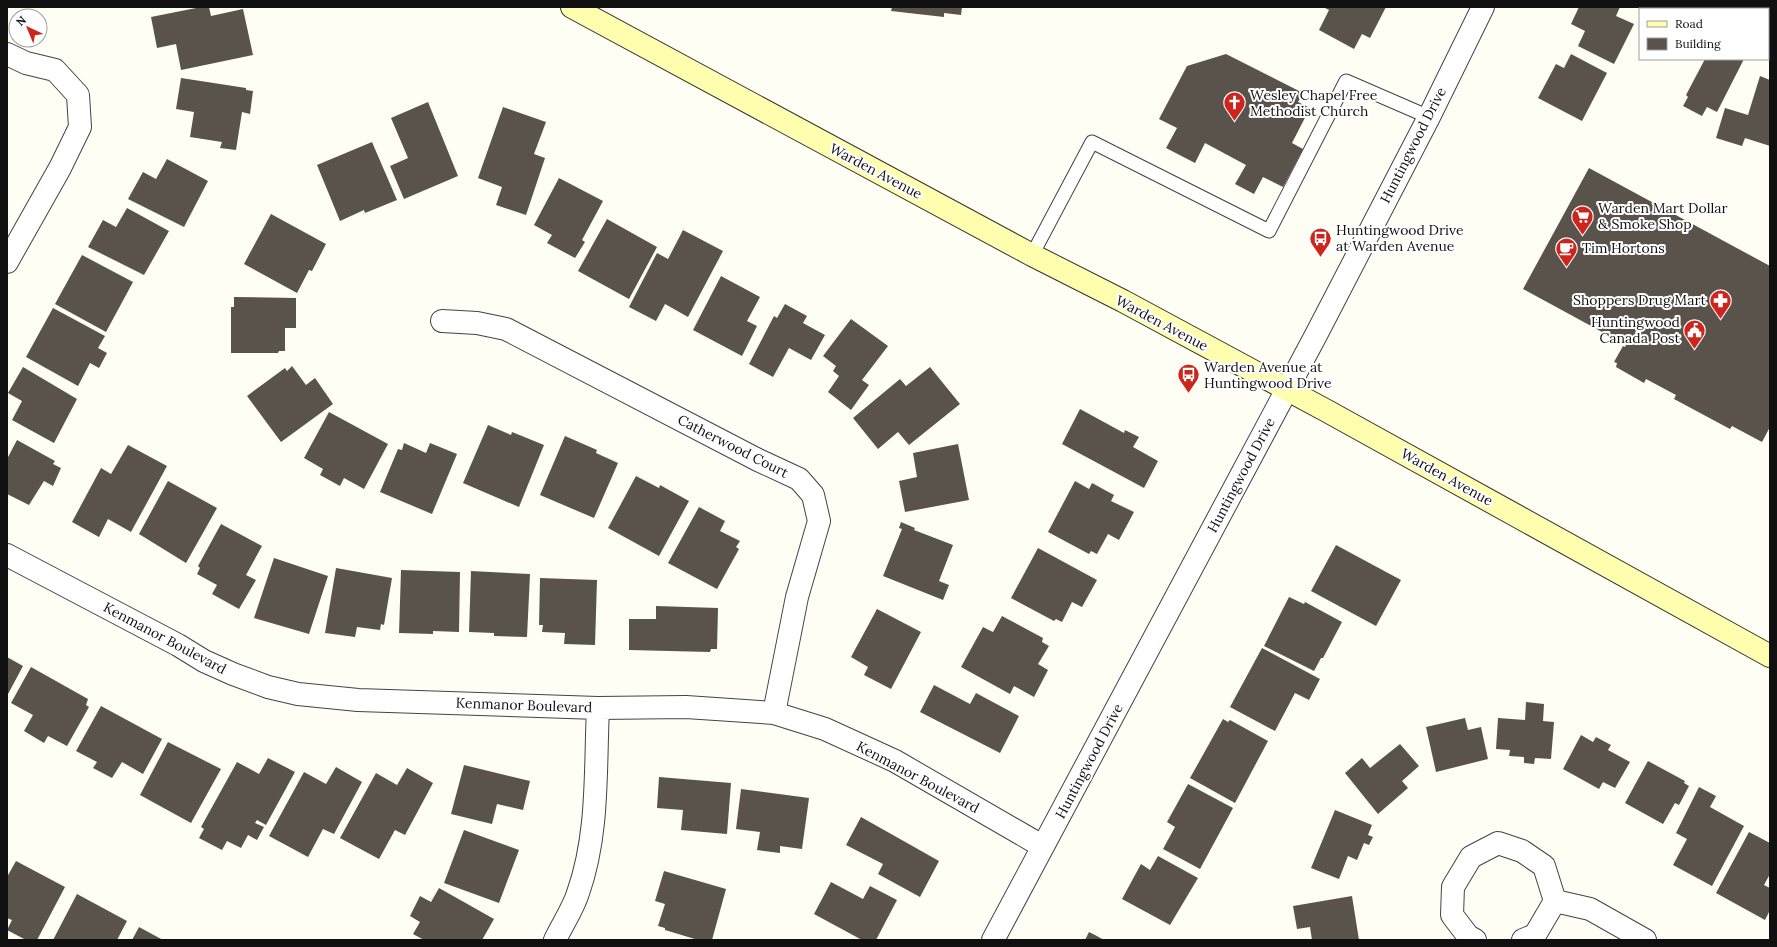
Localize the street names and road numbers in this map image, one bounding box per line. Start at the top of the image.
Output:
street label: Huntingwood Drive [1376,84,1450,206]
street label: Warden Avenue [827,139,926,203]
street label: Warden Avenue [1113,291,1212,355]
street label: Catherwood Court [675,410,792,482]
street label: Huntingwood Drive [1203,414,1279,536]
street label: Warden Avenue [1398,444,1496,510]
street label: Kenmanor Boulevard [100,598,230,678]
street label: Kenmanor Boulevard [455,694,593,716]
street label: Huntingwood Drive [1051,700,1127,822]
street label: Kenmanor Boulevard [853,737,983,817]

